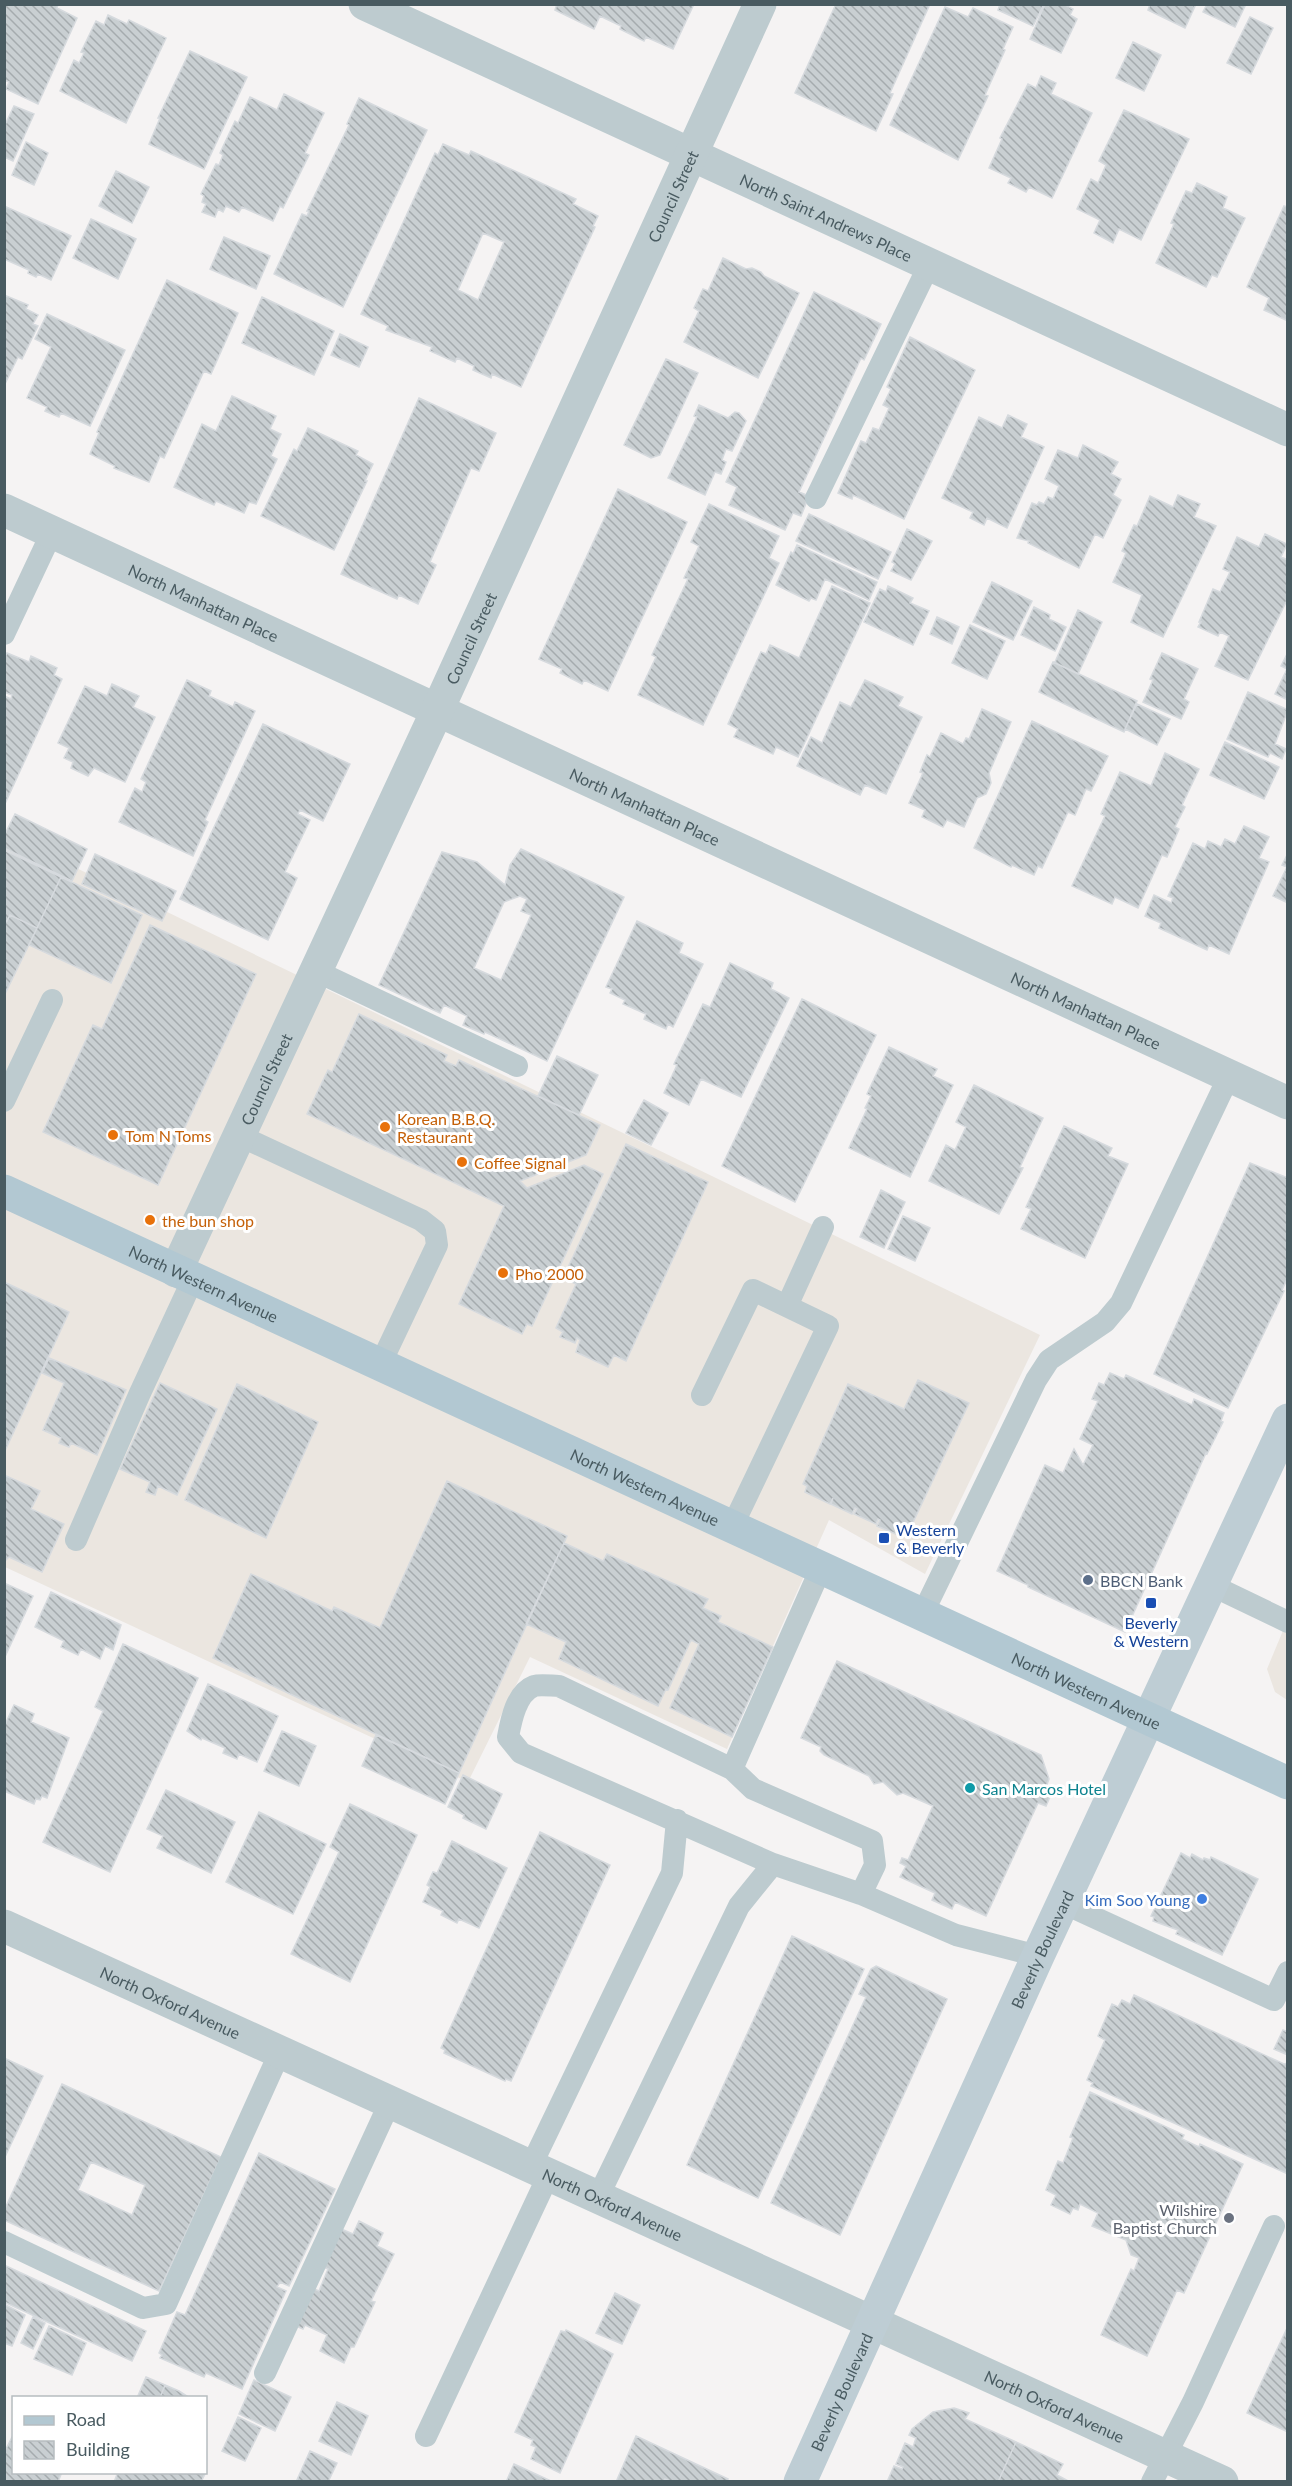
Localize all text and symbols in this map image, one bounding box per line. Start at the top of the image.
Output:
street label: Council Street [643,147,702,245]
street label: North Saint Andrews Place [737,169,915,265]
street label: North Manhattan Place [126,559,282,645]
street label: Council Street [441,589,500,687]
street label: North Manhattan Place [567,763,723,849]
street label: North Manhattan Place [1008,967,1164,1053]
street label: Council Street [236,1030,295,1128]
place label: Korean B.B.Q. Restaurant [397,1109,495,1146]
marker: Korean B.B.Q. Restaurant [378,1120,392,1134]
place label: Tom N Toms [125,1126,211,1145]
marker: Tom N Toms [106,1128,120,1142]
place label: Coffee Signal [474,1153,566,1172]
marker: Coffee Signal [455,1155,469,1169]
place label: the bun shop [162,1211,254,1230]
marker: the bun shop [143,1213,157,1227]
street label: North Western Avenue [126,1241,281,1326]
place label: Pho 2000 [515,1264,584,1283]
marker: Pho 2000 [496,1266,510,1280]
street label: North Western Avenue [568,1444,723,1529]
place label: Western & Beverly [896,1520,965,1557]
marker: Western & Beverly [877,1531,891,1545]
place label: BBCN Bank [1100,1571,1184,1590]
marker: BBCN Bank [1081,1573,1095,1587]
marker: Beverly & Western [1144,1596,1158,1610]
place label: Beverly & Western [1113,1613,1189,1650]
street label: North Western Avenue [1009,1648,1164,1733]
place label: San Marcos Hotel [982,1779,1106,1798]
marker: San Marcos Hotel [963,1781,977,1795]
street label: Beverly Boulevard [1006,1887,1077,2011]
place label: Kim Soo Young [1085,1890,1190,1909]
marker: Kim Soo Young [1195,1892,1209,1906]
street label: North Oxford Avenue [98,1962,243,2042]
street label: North Oxford Avenue [540,2164,686,2244]
place label: Wilshire Baptist Church [1113,2200,1217,2237]
marker: Wilshire Baptist Church [1222,2211,1236,2225]
street label: Beverly Boulevard [806,2330,876,2454]
street label: North Oxford Avenue [982,2365,1128,2446]
legend [12,2396,207,2474]
text: Road [66,2408,106,2430]
text: Building [66,2438,130,2460]

